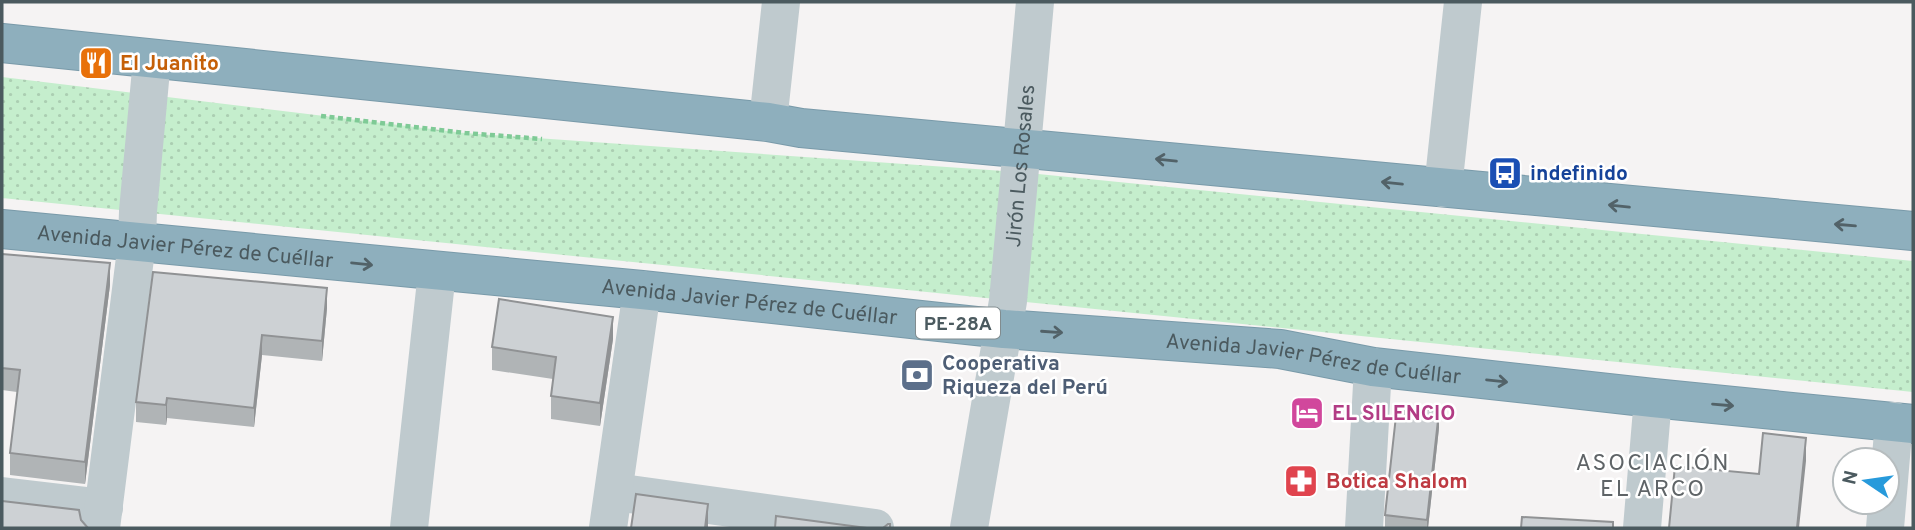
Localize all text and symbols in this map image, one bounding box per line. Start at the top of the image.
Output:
restaurant icon: El Juanito [77,44,115,82]
place label: El Juanito [120,51,219,78]
street label: Jirón Los Rosales [1001,84,1042,248]
one-way arrow [1155,154,1178,167]
bus stop icon: indefinido [1486,154,1524,192]
place label: indefinido [1530,161,1628,188]
one-way arrow [1381,176,1404,189]
one-way arrow [1608,200,1630,213]
one-way arrow [1834,218,1857,231]
street label: Avenida Javier Pérez de Cuéllar [36,220,334,276]
one-way arrow [350,258,373,271]
street label: Avenida Javier Pérez de Cuéllar [600,274,899,332]
road number: PE-28A [916,308,1000,338]
one-way arrow [1040,326,1063,339]
street label: Avenida Javier Pérez de Cuéllar [1165,329,1462,392]
place label: Cooperativa Riqueza del Perú [942,351,1108,402]
bank icon: Cooperativa Riqueza del Perú [898,356,936,394]
one-way arrow [1485,374,1508,387]
hotel icon: EL SILENCIO [1288,394,1326,432]
one-way arrow [1711,399,1734,412]
place label: EL SILENCIO [1332,401,1455,428]
north arrow [1831,446,1901,516]
district label: ASOCIACIÓN EL ARCO [1575,448,1731,505]
pharmacy icon: Botica Shalom [1282,462,1320,500]
text: N [1838,468,1865,487]
place label: Botica Shalom [1326,469,1468,496]

